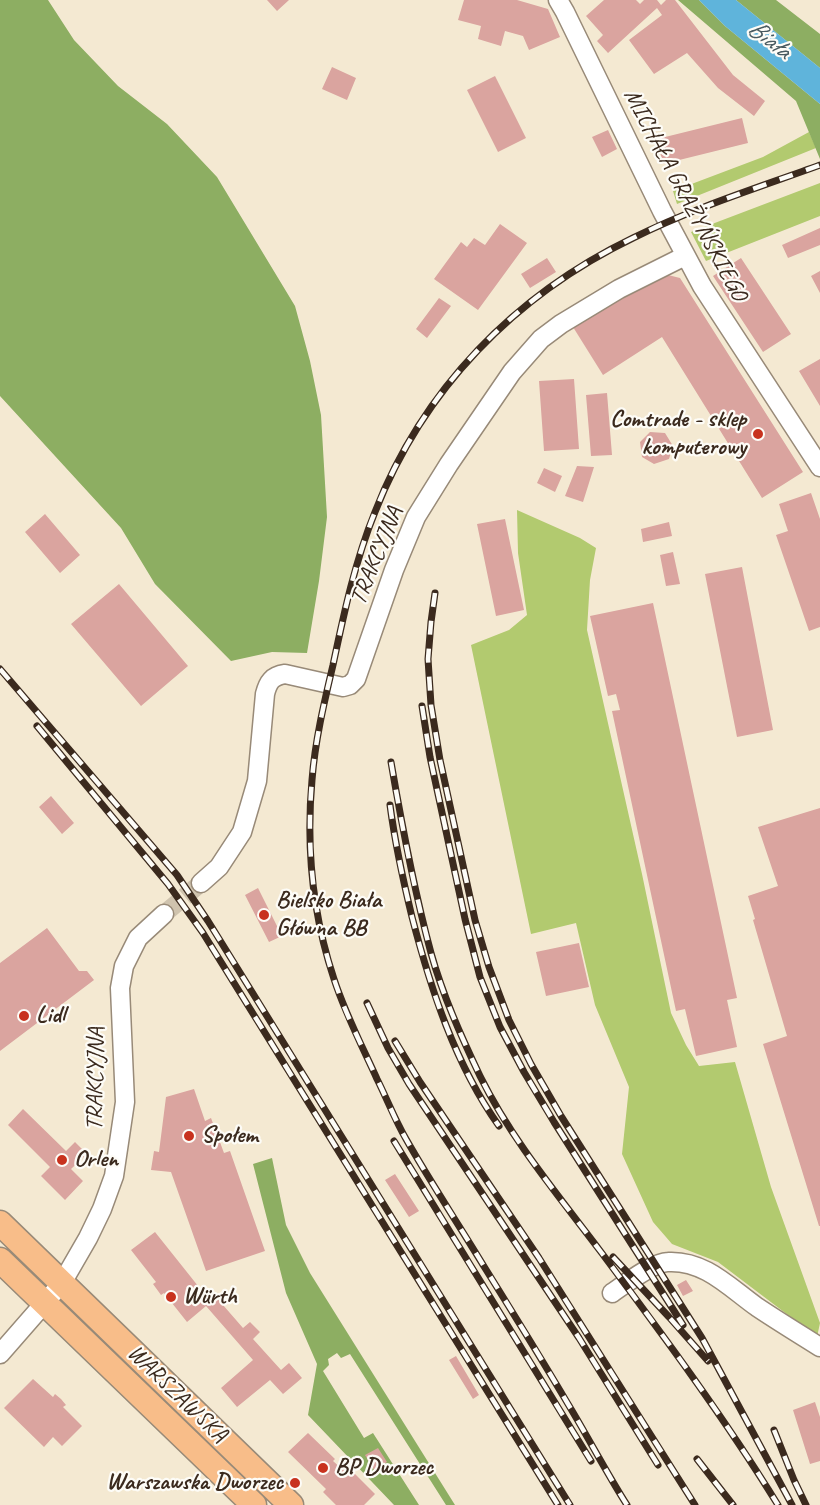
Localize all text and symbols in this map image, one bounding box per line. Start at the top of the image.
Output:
water label: Biała [741,13,797,67]
street label: MICHAŁA GRAŻYŃSKIEGO [617,84,753,306]
place label: Comtrade - sklep komputerowy [610,406,746,462]
marker: Comtrade - sklep komputerowy [751,427,765,441]
street label: TRAKCYJNA [344,503,410,609]
place label: Bielsko Biała Główna BB [276,887,381,943]
marker: Bielsko Biała Główna BB [257,908,271,922]
place label: Lidl [36,1002,65,1030]
marker: Lidl [17,1009,31,1023]
street label: TRAKCYJNA [81,1027,111,1131]
place label: Społem [201,1122,258,1150]
marker: Społem [182,1129,196,1143]
place label: Orlen [74,1146,118,1174]
marker: Orlen [55,1153,69,1167]
place label: Würth [183,1283,237,1311]
marker: Würth [164,1290,178,1304]
street label: WARSZAWSKA [121,1339,233,1449]
place label: BP Dworzec [335,1454,433,1482]
marker: BP Dworzec [316,1461,330,1475]
place label: Warszawska Dworzec [106,1469,283,1497]
marker: Warszawska Dworzec [288,1476,302,1490]

